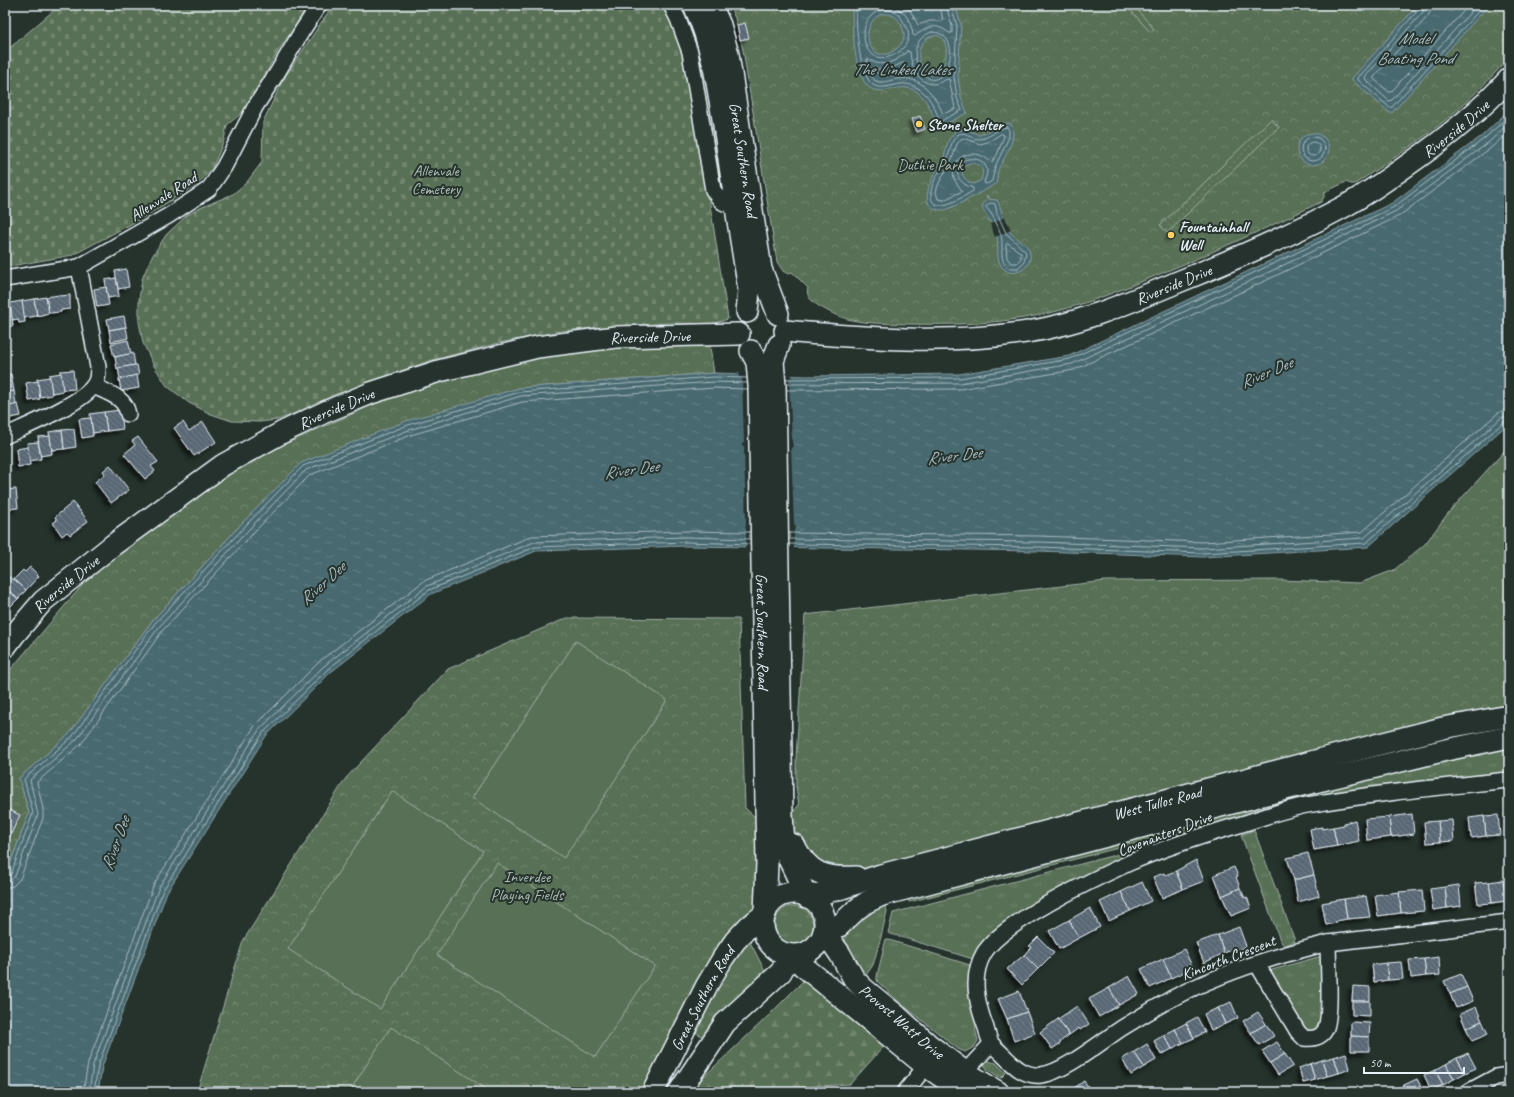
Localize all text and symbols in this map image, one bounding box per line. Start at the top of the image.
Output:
water label: Model Boating Pond [1377,28,1458,69]
water label: The Linked Lakes [853,59,954,80]
street label: Riverside Drive [1419,95,1495,162]
street label: Great Southern Road [725,101,762,221]
place label: Stone Shelter [927,115,1005,135]
marker: Stone Shelter [914,119,924,129]
park label: Duthie Park [897,155,964,175]
park label: Allenvale Cemetery [412,161,462,199]
street label: Allenvale Road [126,166,203,226]
place label: Fountainhall Well [1179,217,1251,255]
marker: Fountainhall Well [1166,230,1176,240]
street label: Riverside Drive [1133,260,1216,310]
street label: Riverside Drive [609,326,692,349]
water label: River Dee [1237,351,1298,393]
street label: Riverside Drive [295,383,379,434]
water label: River Dee [926,441,985,469]
water label: River Dee [602,455,662,484]
street label: Riverside Drive [28,550,105,617]
water label: River Dee [295,556,352,609]
street label: Great Southern Road [751,573,773,692]
street label: West Tullos Road [1111,781,1207,825]
street label: Covenanters Drive [1115,806,1216,861]
water label: River Dee [96,812,136,872]
park label: Inverdee Playing Fields [491,867,565,905]
street label: Kincorth Crescent [1179,930,1280,985]
street label: Great Southern Road [667,940,741,1054]
street label: Provost Watt Drive [855,980,949,1065]
scale bar [1364,1049,1464,1075]
text: 50 m [1370,1055,1392,1071]

